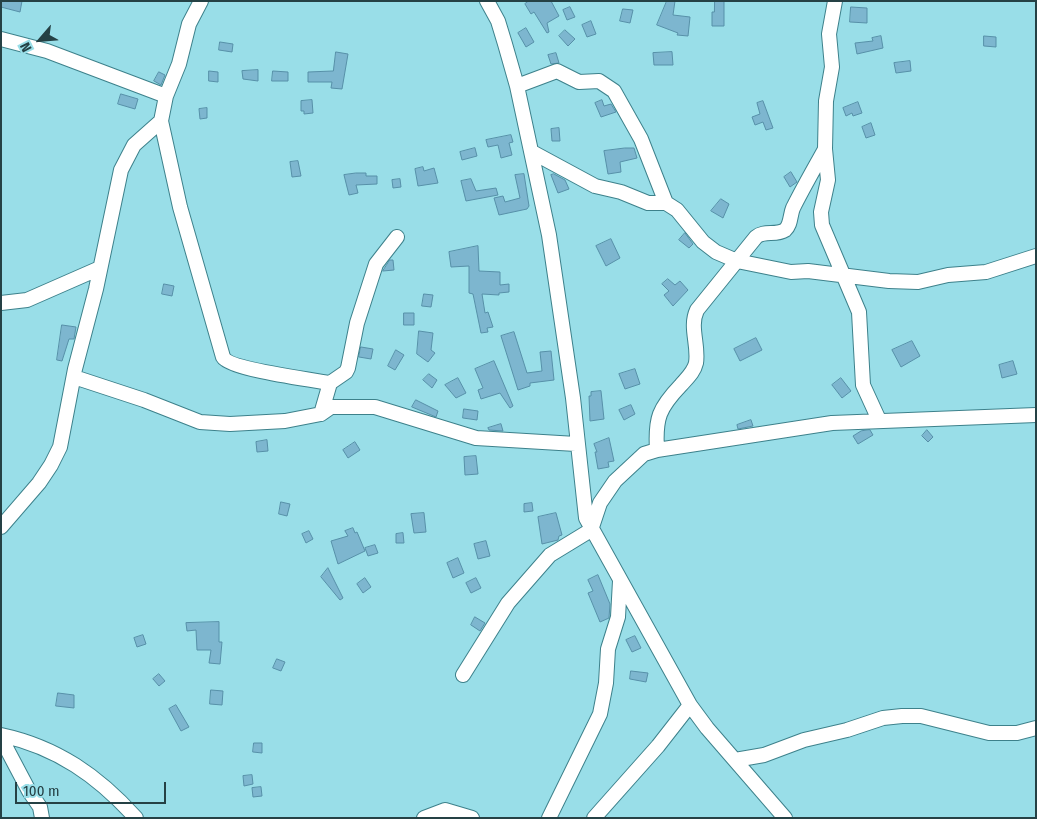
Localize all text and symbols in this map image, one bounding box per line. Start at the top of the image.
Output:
north arrow [15,15,65,65]
text: N [17,39,36,55]
scale bar [18,772,169,804]
text: 100 m [23,782,60,800]

